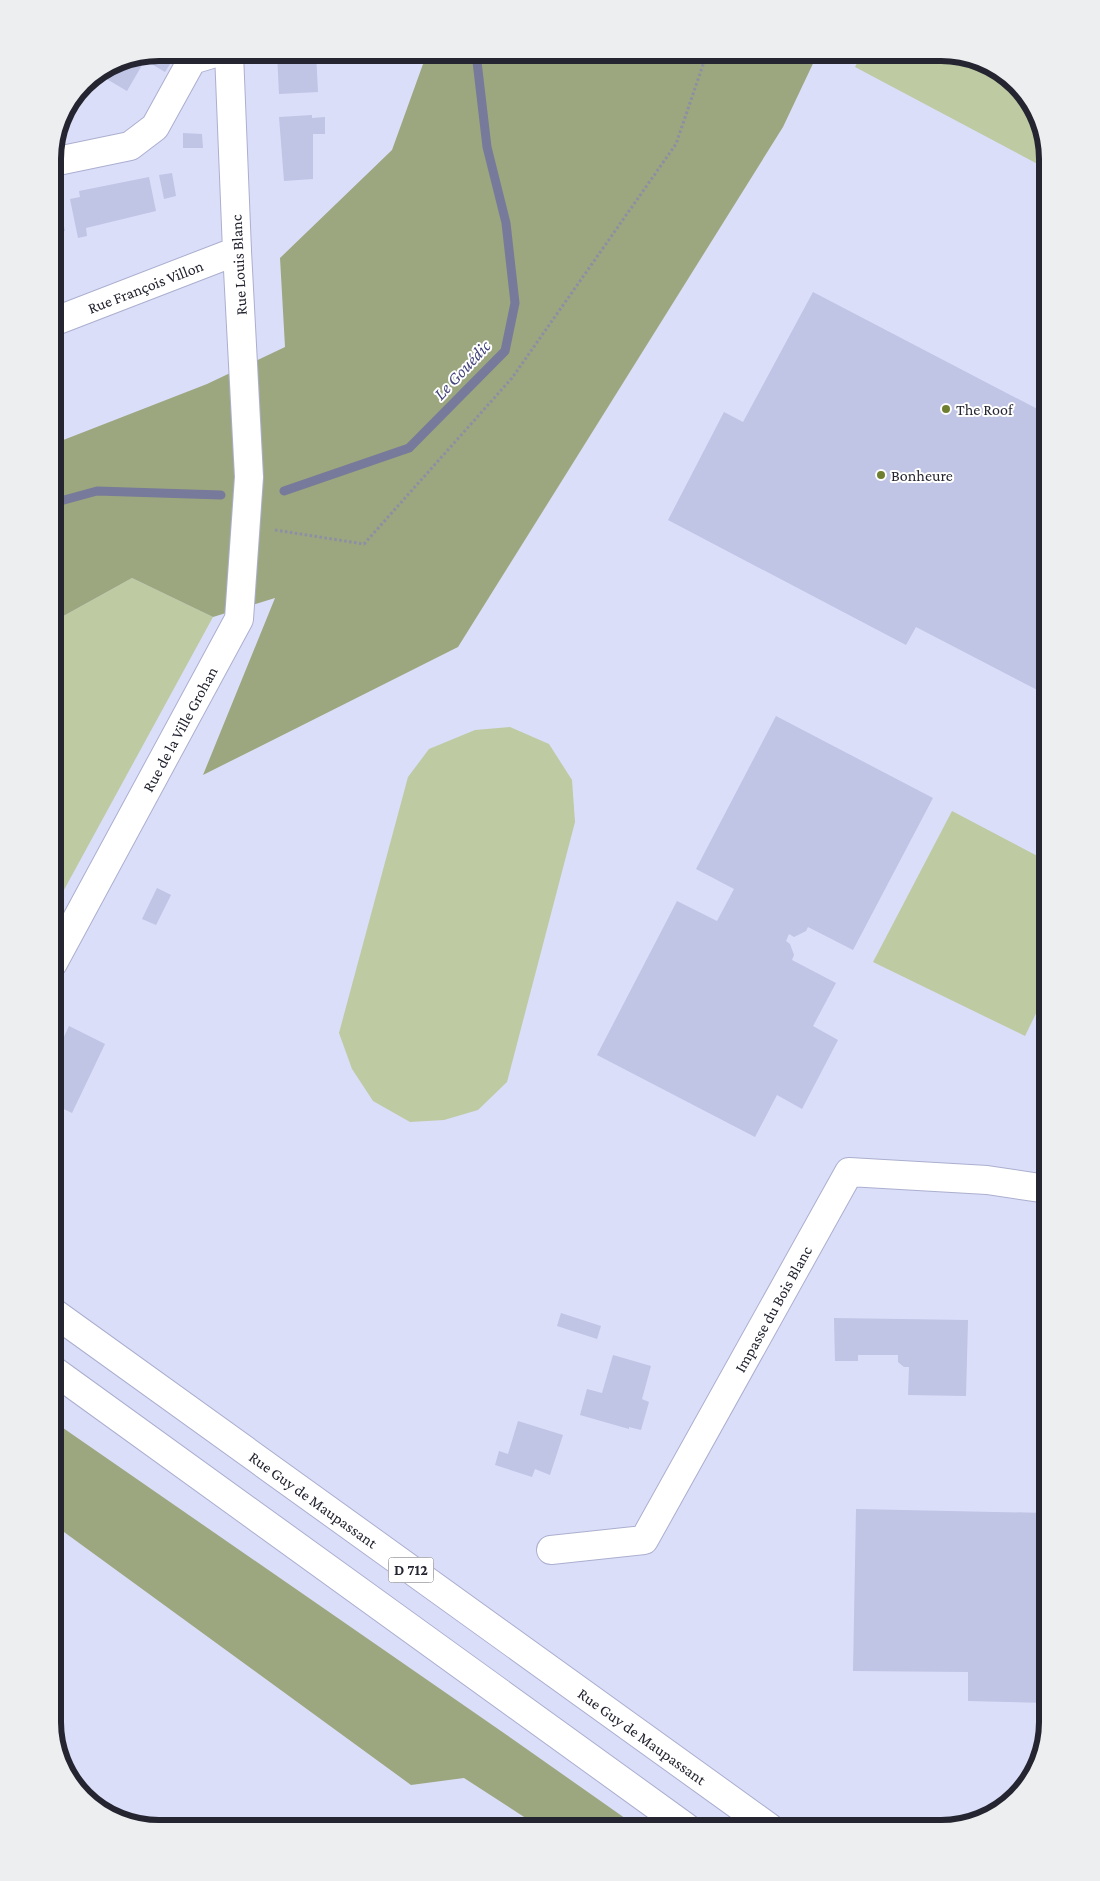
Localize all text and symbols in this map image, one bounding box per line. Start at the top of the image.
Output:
street label: Rue Louis Blanc [227,214,250,316]
street label: Rue François Villon [85,257,206,317]
water label: Le Gouédic [430,336,495,404]
place label: The Roof [956,401,1014,418]
marker: The Roof [940,403,952,415]
place label: Bonheure [891,467,953,484]
marker: Bonheure [875,469,887,481]
street label: Rue de la Ville Grohan [139,663,221,795]
street label: Impasse du Bois Blanc [731,1243,815,1375]
street label: Rue Guy de Maupassant [246,1448,381,1552]
road number: D 712 [388,1558,434,1582]
street label: Rue Guy de Maupassant [575,1685,710,1789]

